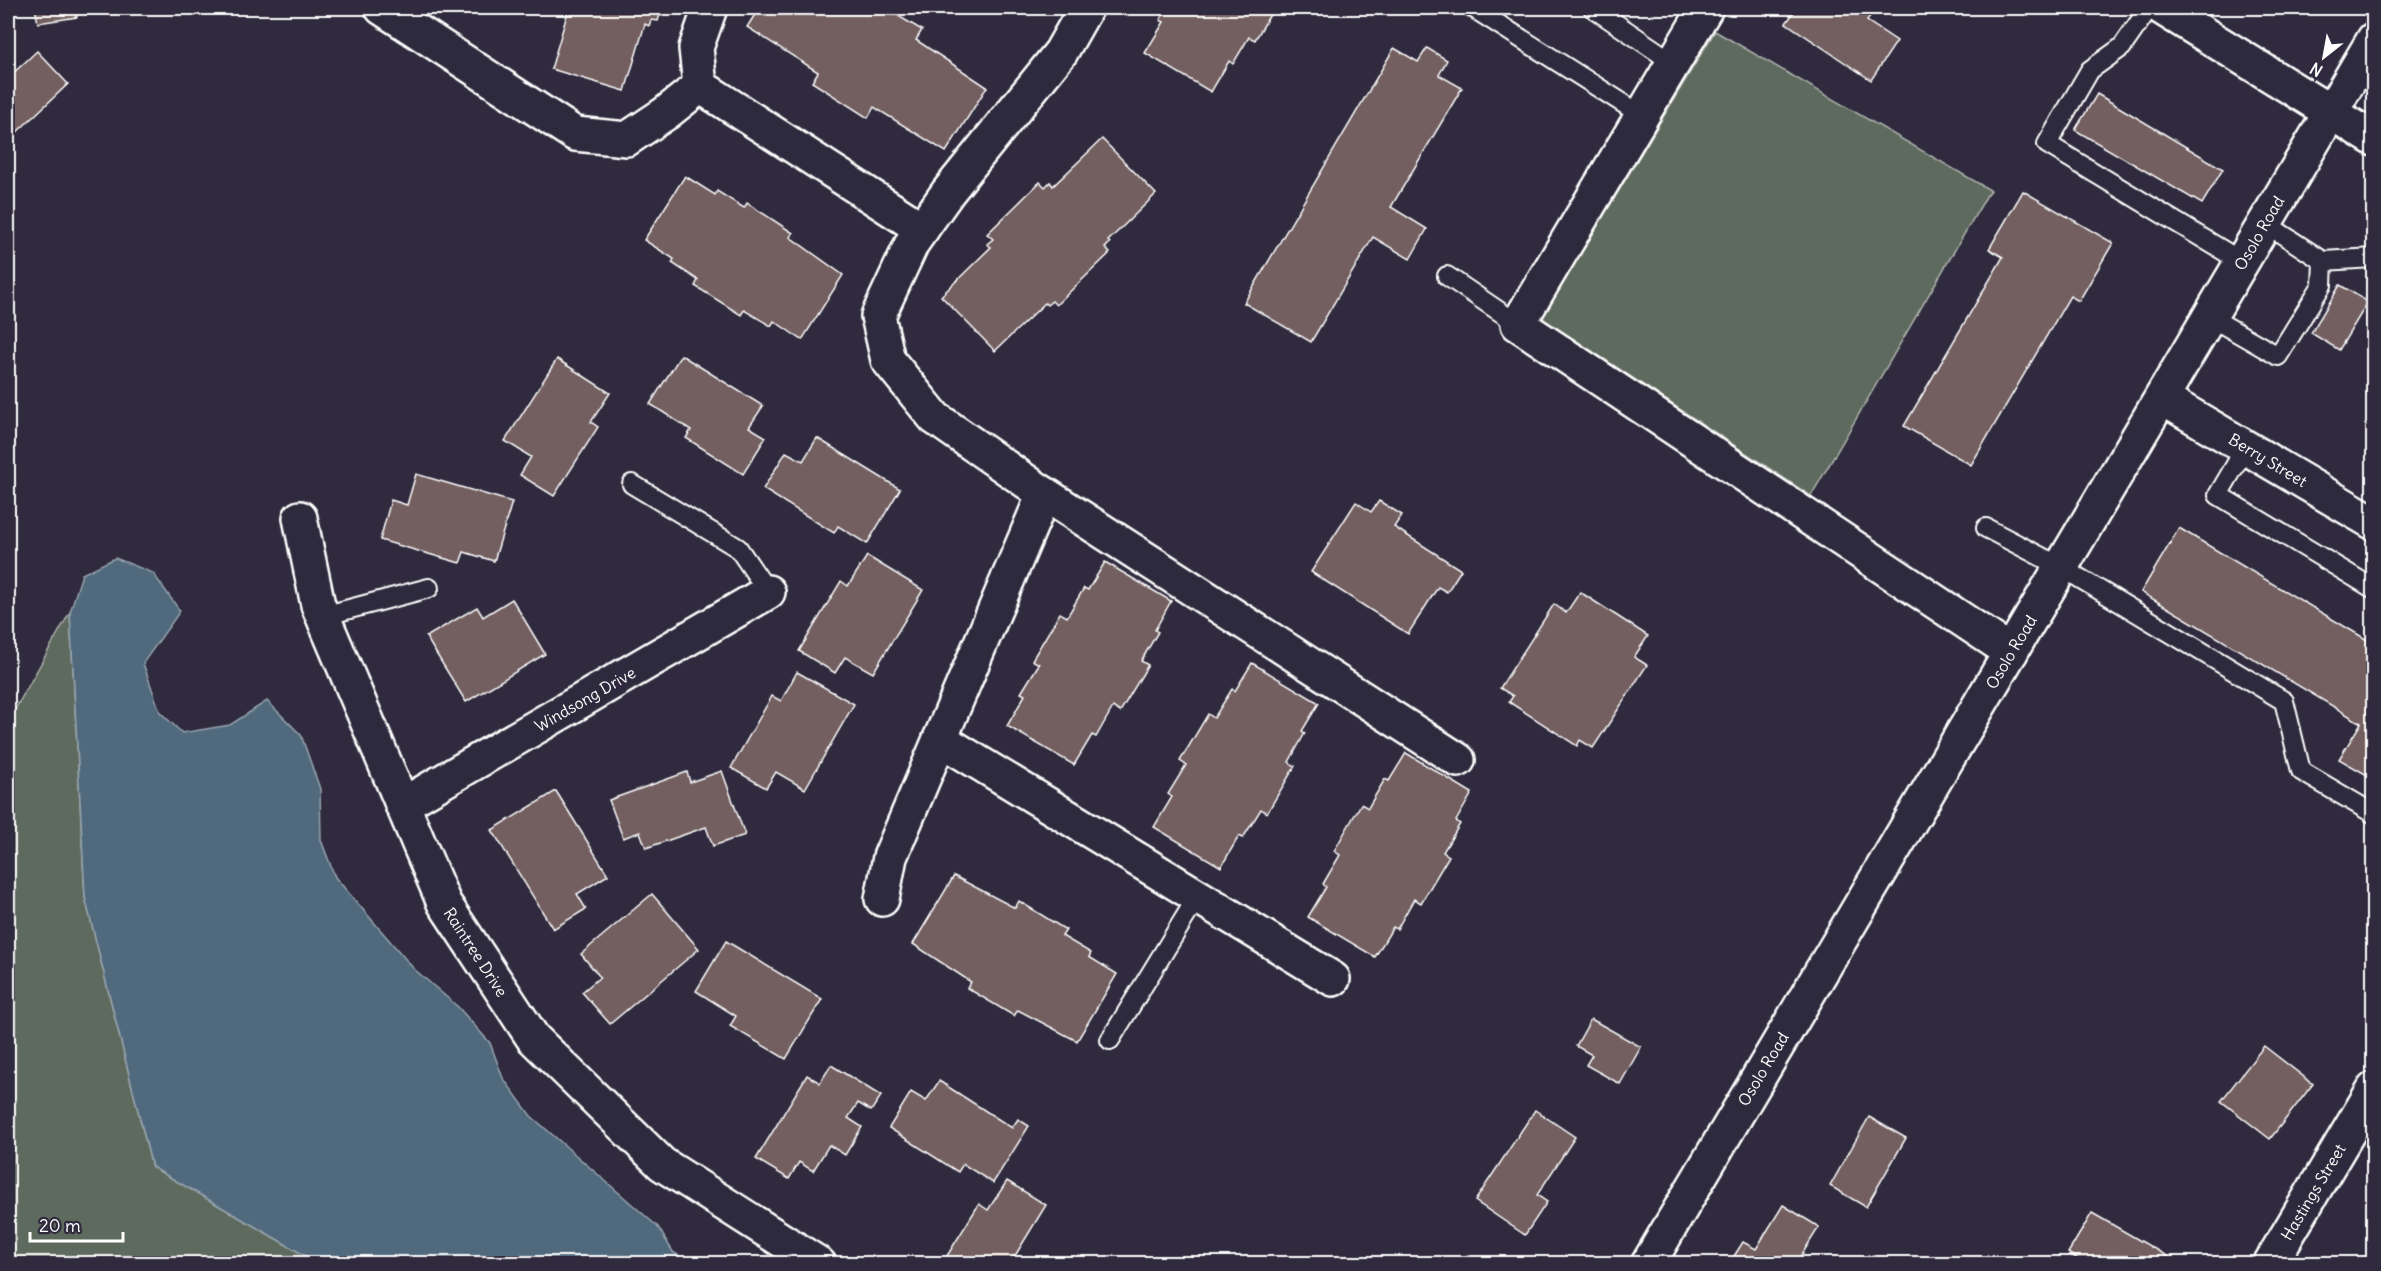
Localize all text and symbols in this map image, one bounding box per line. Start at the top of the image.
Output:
north arrow [2294,27,2354,87]
text: N [2306,58,2326,81]
street label: Osolo Road [2230,192,2288,274]
street label: Berry Street [2225,429,2311,491]
street label: Osolo Road [1981,611,2041,693]
street label: Windsong Drive [531,662,639,736]
street label: Raintree Drive [440,904,512,1000]
street label: Osolo Road [1733,1028,1793,1110]
street label: Hastings Street [2276,1140,2350,1244]
scale bar [30,1205,123,1243]
text: 20 m [39,1214,81,1237]

